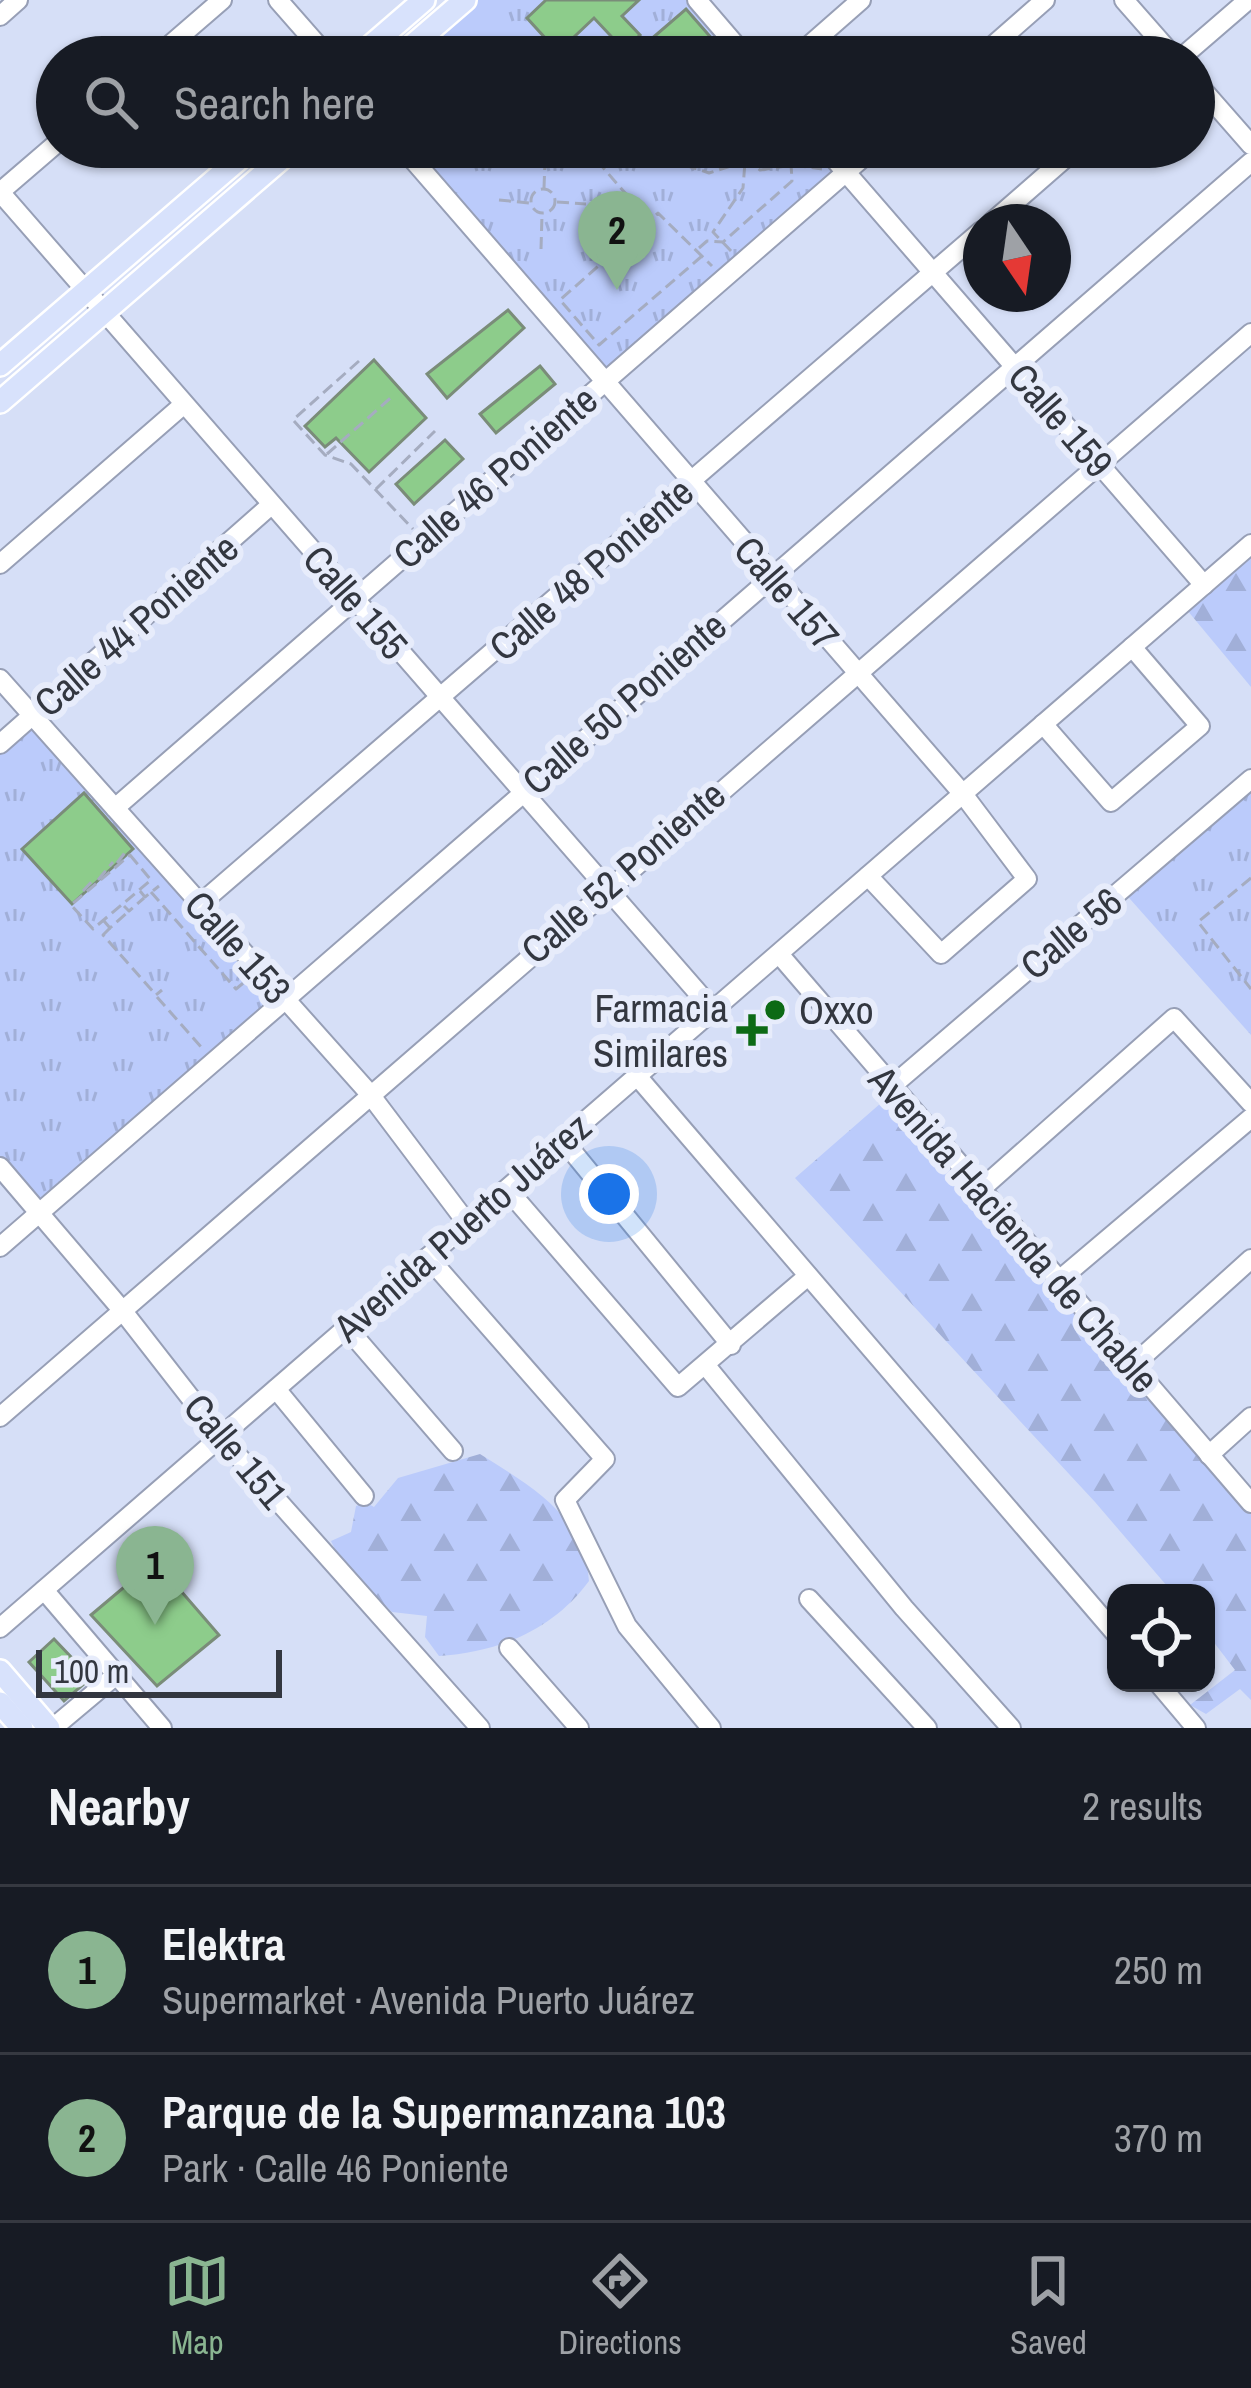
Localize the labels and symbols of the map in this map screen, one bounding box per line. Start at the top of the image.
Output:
pin: 2 [578,191,656,290]
north arrow [963,204,1071,312]
street label: Calle 159 [997,352,1125,488]
street label: Calle 46 Poniente [382,374,608,580]
street label: Calle 48 Poniente [478,466,704,672]
street label: Calle 44 Poniente [23,522,249,728]
street label: Calle 157 [723,525,851,661]
street label: Calle 155 [292,534,420,670]
street label: Calle 50 Poniente [511,600,737,806]
street label: Calle 52 Poniente [510,769,736,975]
street label: Calle 56 [1009,875,1133,991]
street label: Calle 153 [173,879,303,1015]
place label: Farmacia Similares [593,982,728,1079]
place label: Oxxo [799,984,874,1036]
marker: Oxxo [762,997,788,1023]
marker: Farmacia Similares [739,1017,765,1043]
street label: Avenida Hacienda de Chable [857,1054,1170,1404]
street label: Avenida Puerto Juárez [322,1101,602,1354]
your location [579,1164,639,1224]
street label: Calle 151 [173,1383,299,1520]
pin: 1 [116,1526,194,1625]
scale bar [36,1644,282,1697]

